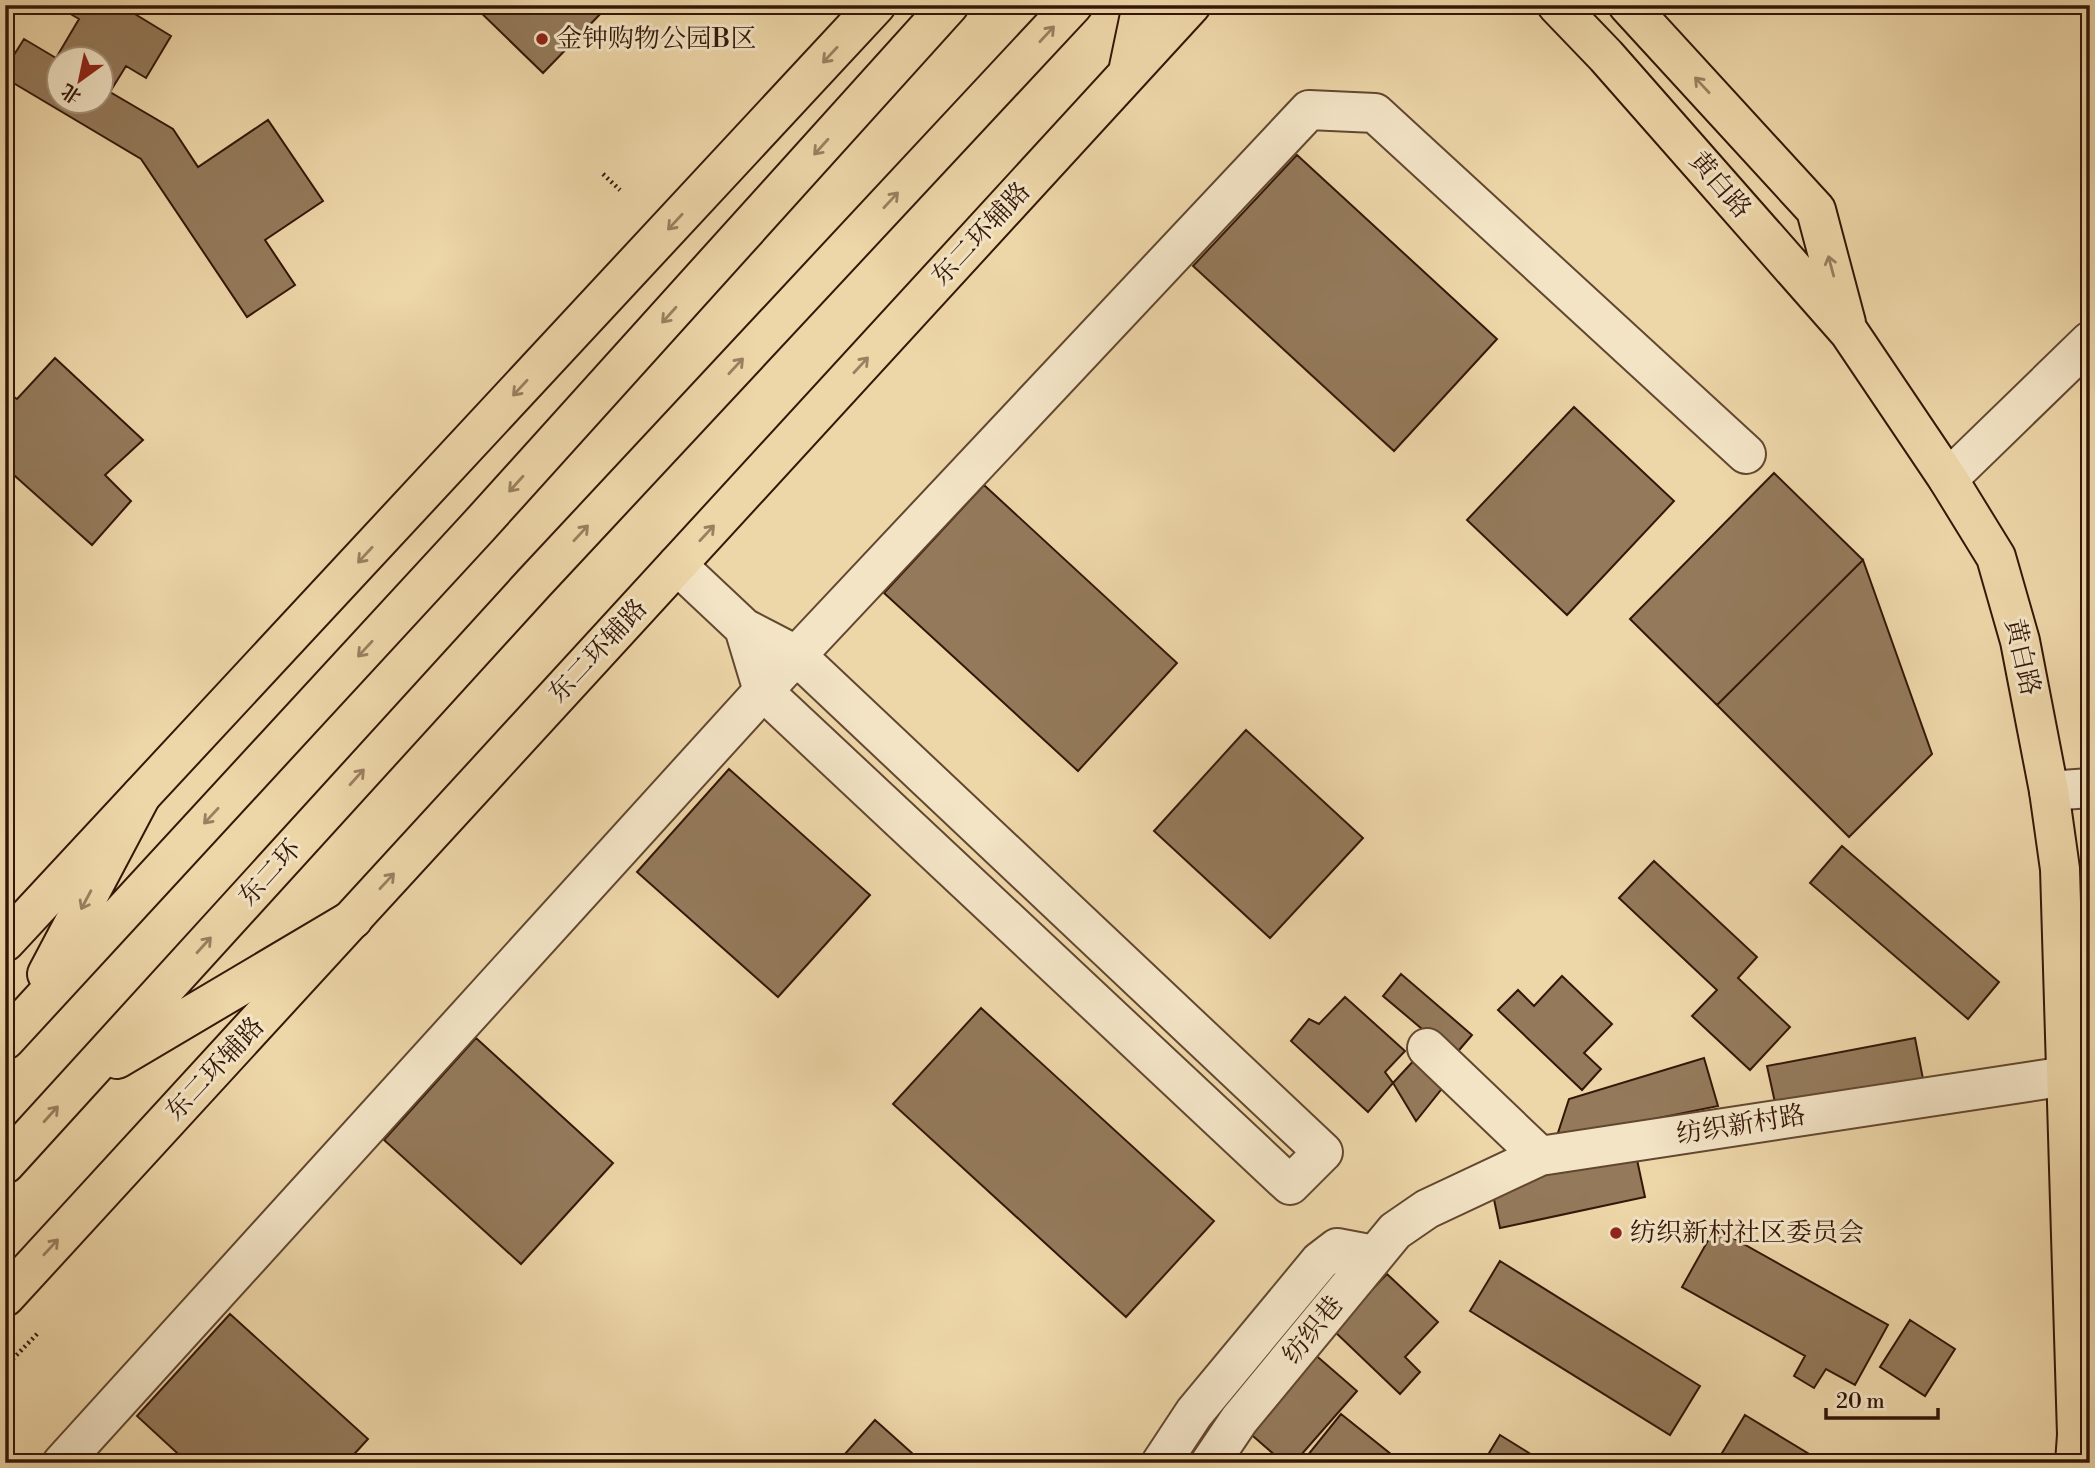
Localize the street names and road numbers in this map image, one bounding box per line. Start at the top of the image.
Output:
street label: 黄白路 [1682,145,1758,225]
street label: 东二环辅路 [925,176,1037,292]
street label: 东二环辅路 [542,593,654,709]
street label: 黄白路 [1998,615,2046,699]
street label: 东二环 [232,833,308,913]
street label: 东二环辅路 [159,1011,271,1127]
street label: 纺织新村路 [1674,1099,1808,1151]
street label: 纺织巷 [1276,1290,1350,1370]

